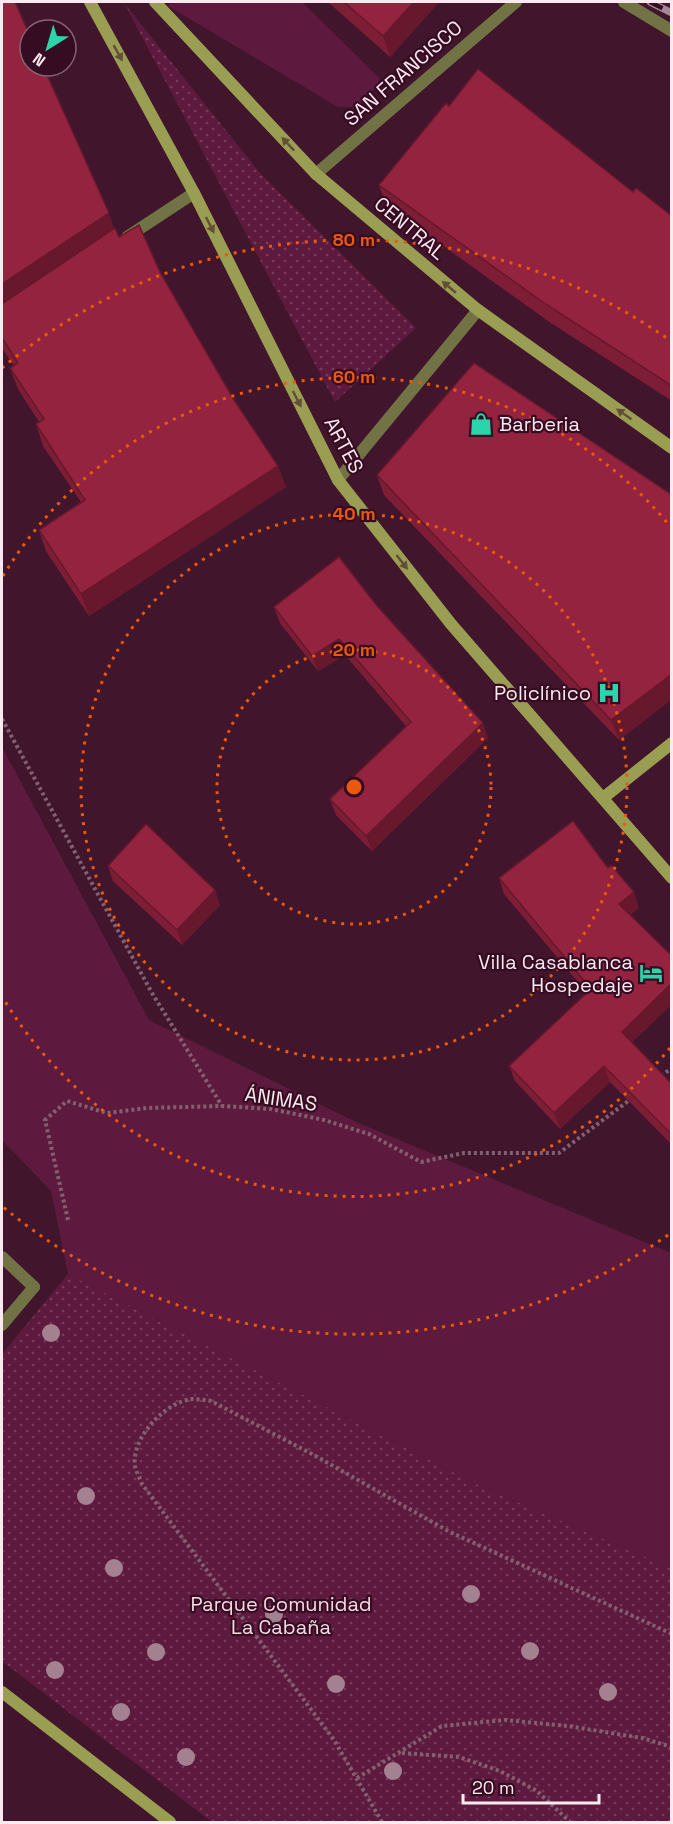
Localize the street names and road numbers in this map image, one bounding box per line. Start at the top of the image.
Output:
street label: SAN FRANCISCO [338,14,468,132]
street label: CENTRAL [369,191,451,265]
street label: ARTES [318,412,370,478]
street label: ÁNIMAS [243,1081,319,1117]

